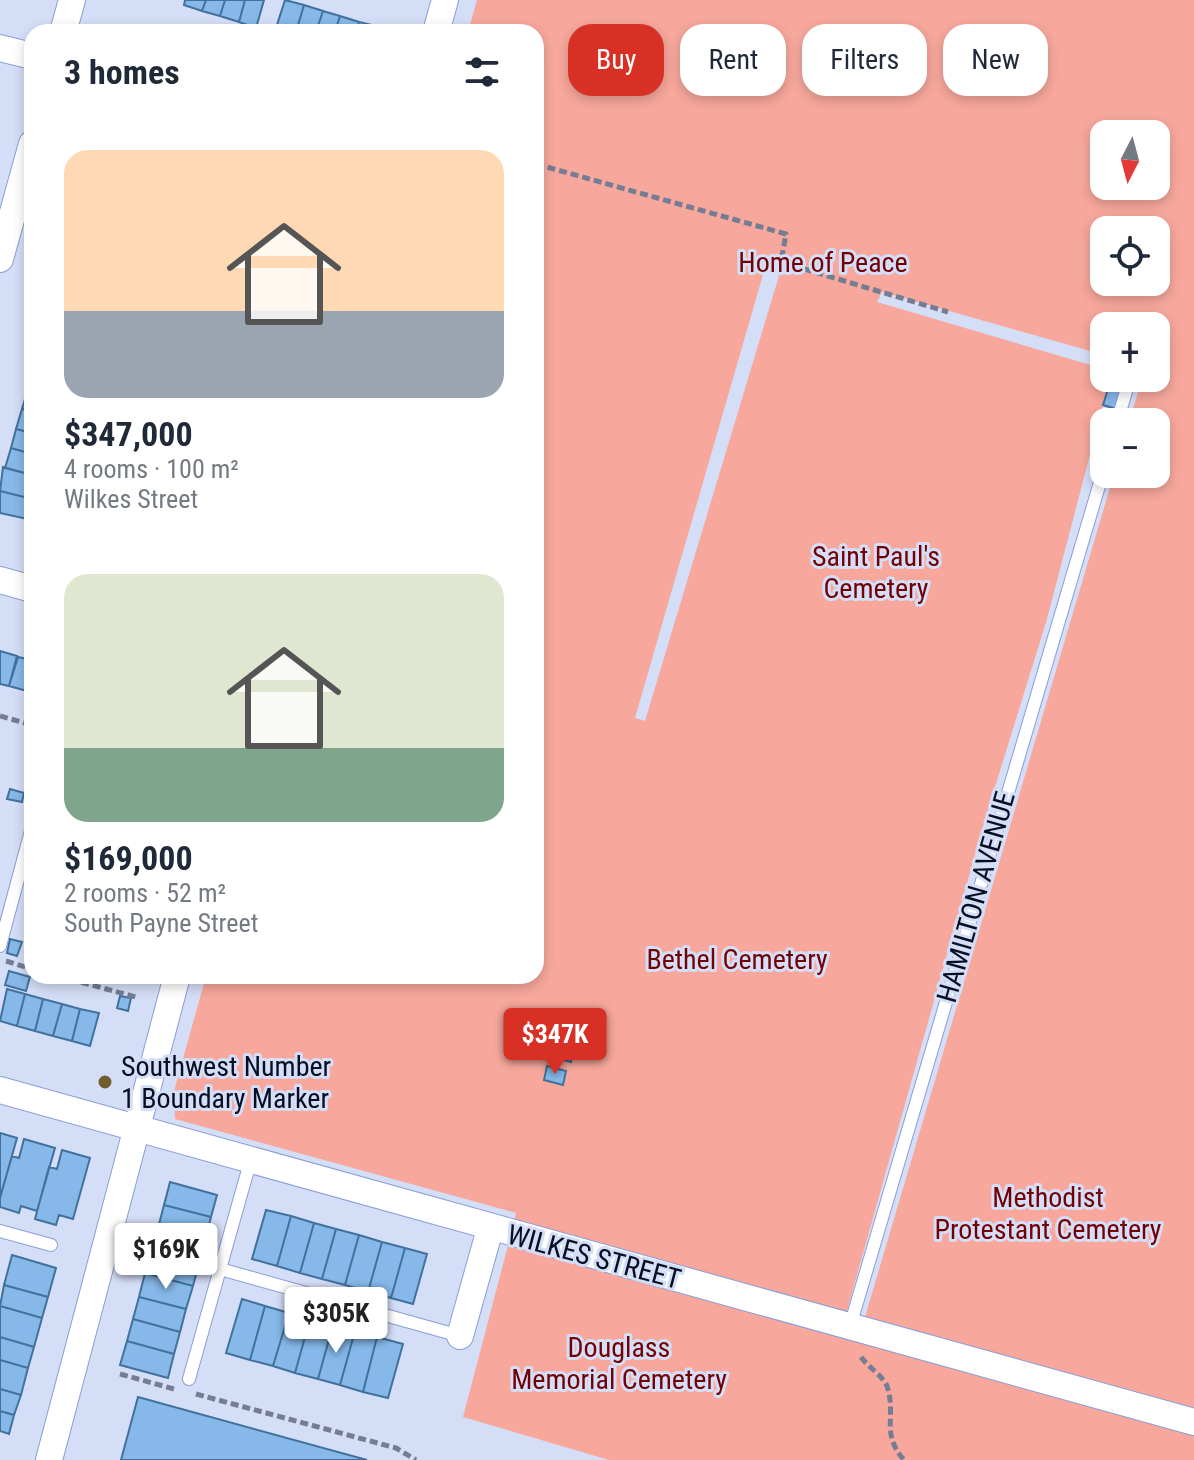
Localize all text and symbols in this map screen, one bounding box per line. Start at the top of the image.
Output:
chip: Buy [568,24,664,96]
chip: Rent [680,24,786,96]
chip: Filters [802,24,927,96]
chip: New [943,24,1048,96]
icon: filters [460,50,504,94]
text: 3 homes [64,52,180,92]
north arrow [1090,120,1170,200]
map controls [1090,120,1170,488]
icon: home [212,202,356,346]
button: locate [1090,216,1170,296]
park label: Home of Peace [738,246,908,279]
button: + [1090,312,1170,392]
button: − [1090,408,1170,488]
text: $347,000 [64,414,193,454]
text: 4 rooms · 100 m² [64,454,239,484]
text: Wilkes Street [64,484,198,514]
park label: Saint Paul's Cemetery [812,540,940,605]
icon: home [212,626,356,770]
street label: HAMILTON AVENUE [930,788,1022,1006]
text: $169,000 [64,838,193,878]
text: 2 rooms · 52 m² [64,878,226,908]
text: South Payne Street [64,908,258,938]
park label: Bethel Cemetery [646,943,828,976]
pin: $347K [499,1008,611,1076]
text: $347K [522,1019,588,1049]
place label: Southwest Number 1 Boundary Marker [121,1050,331,1115]
marker: Southwest Number 1 Boundary Marker [96,1073,114,1091]
park label: Methodist Protestant Cemetery [934,1181,1162,1246]
street label: WILKES STREET [504,1218,684,1296]
pin: $169K [110,1223,222,1291]
text: $169K [133,1234,199,1264]
pin: $305K [280,1287,392,1355]
text: $305K [303,1298,369,1328]
park label: Douglass Memorial Cemetery [511,1331,727,1396]

